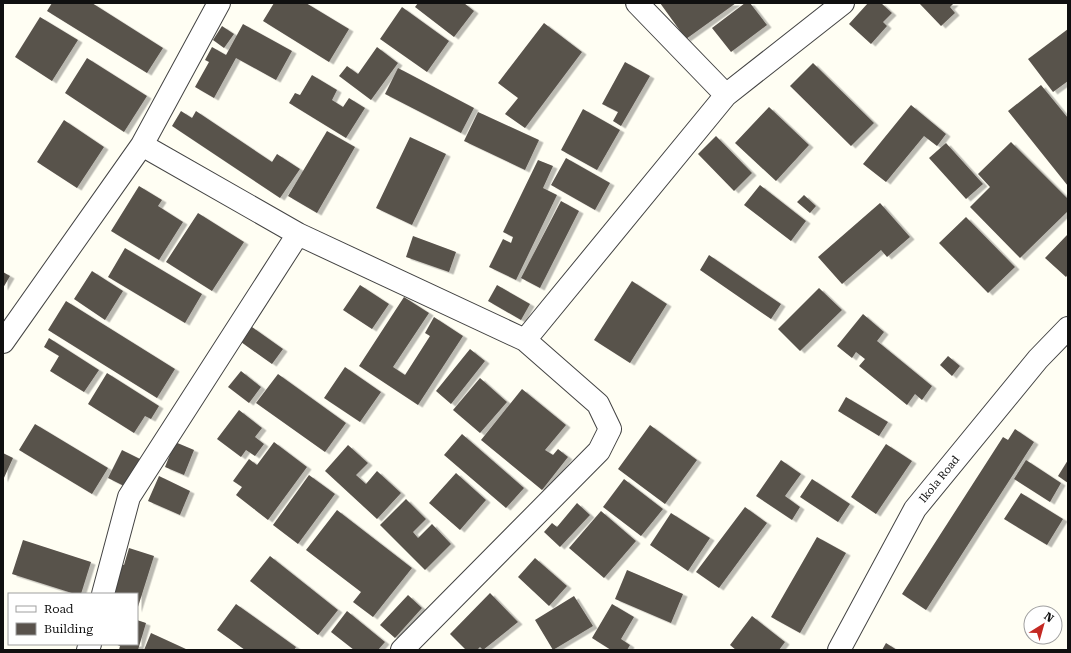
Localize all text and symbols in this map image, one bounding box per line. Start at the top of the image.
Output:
street label: Ikola Road [916,453,962,505]
legend [8,593,138,645]
text: Road [44,602,74,616]
north arrow [1023,605,1063,645]
text: N [1041,610,1056,625]
text: Building [44,622,93,636]

